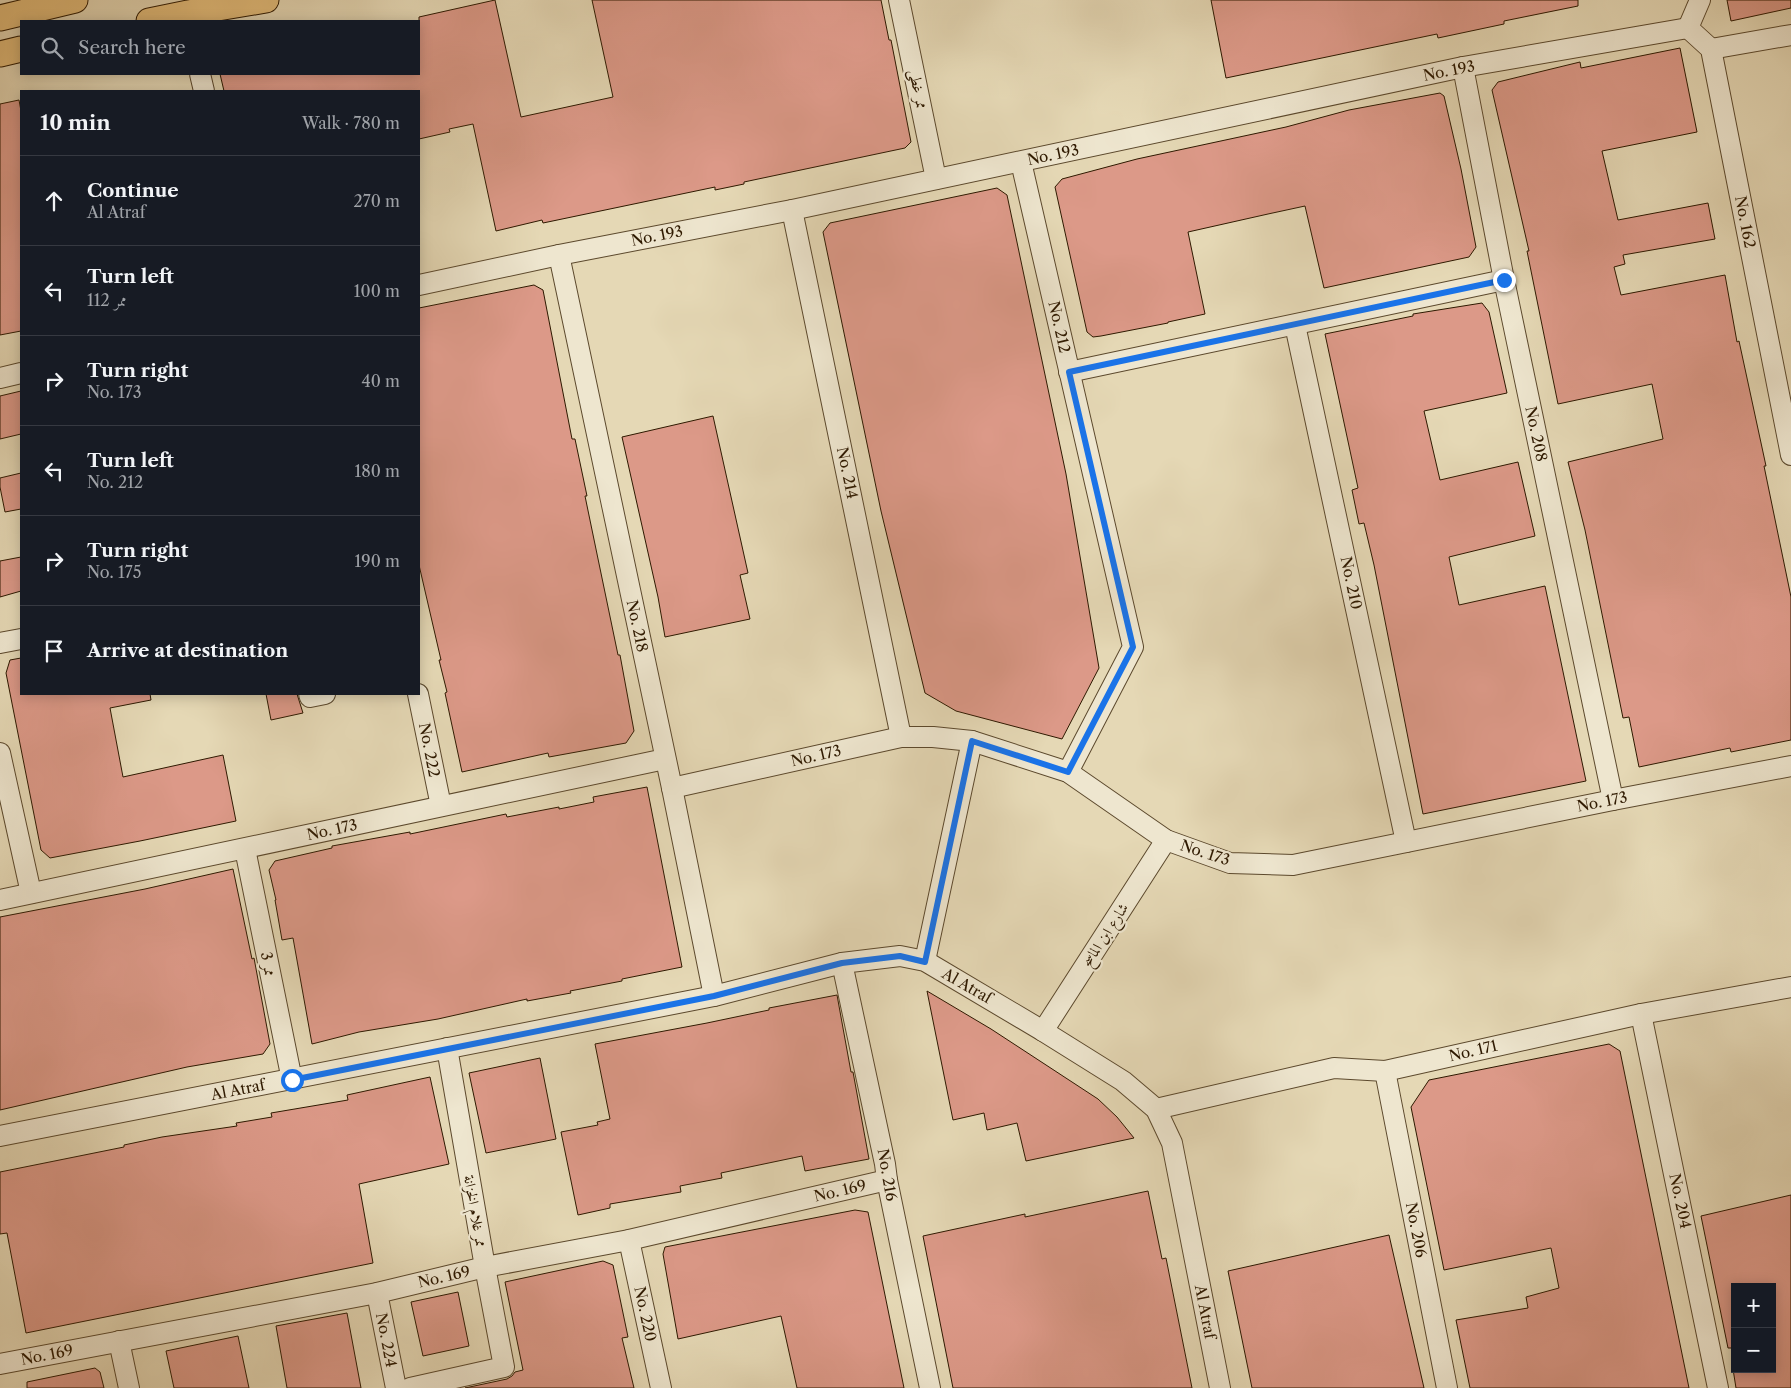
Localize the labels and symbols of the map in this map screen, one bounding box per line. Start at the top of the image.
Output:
street label: No. 193 [1421,56,1476,85]
street label: ممر غطى [903,67,932,111]
street label: No. 193 [1025,140,1081,169]
street label: No. 162 [1731,194,1760,250]
street label: No. 193 [629,221,684,250]
route end [1493,269,1516,292]
street label: No. 212 [1044,299,1075,355]
street label: No. 208 [1521,404,1552,463]
street label: No. 214 [833,445,862,501]
street label: No. 210 [1337,555,1366,611]
street label: No. 218 [623,598,652,654]
street label: No. 222 [415,721,444,779]
street label: No. 173 [789,741,843,771]
street label: No. 173 [1575,787,1629,816]
street label: No. 173 [305,815,359,844]
street label: No. 173 [1178,836,1232,869]
street label: شارع ابن الماسح [1077,899,1136,973]
street label: ممر 3 [256,950,280,978]
street label: Al Atraf [938,963,997,1008]
street label: No. 171 [1447,1036,1500,1065]
route start [281,1069,304,1092]
street label: Al Atraf [208,1075,268,1104]
street label: No. 216 [874,1147,901,1203]
street label: No. 204 [1665,1172,1696,1230]
street label: ممر غلام الخزانة [456,1174,491,1249]
street label: No. 169 [812,1175,868,1206]
street label: No. 206 [1402,1201,1431,1259]
street label: No. 169 [416,1261,472,1292]
street label: Al Atraf [1191,1282,1220,1342]
street label: No. 220 [630,1285,661,1343]
street label: No. 224 [372,1311,401,1369]
street label: No. 169 [19,1340,75,1369]

